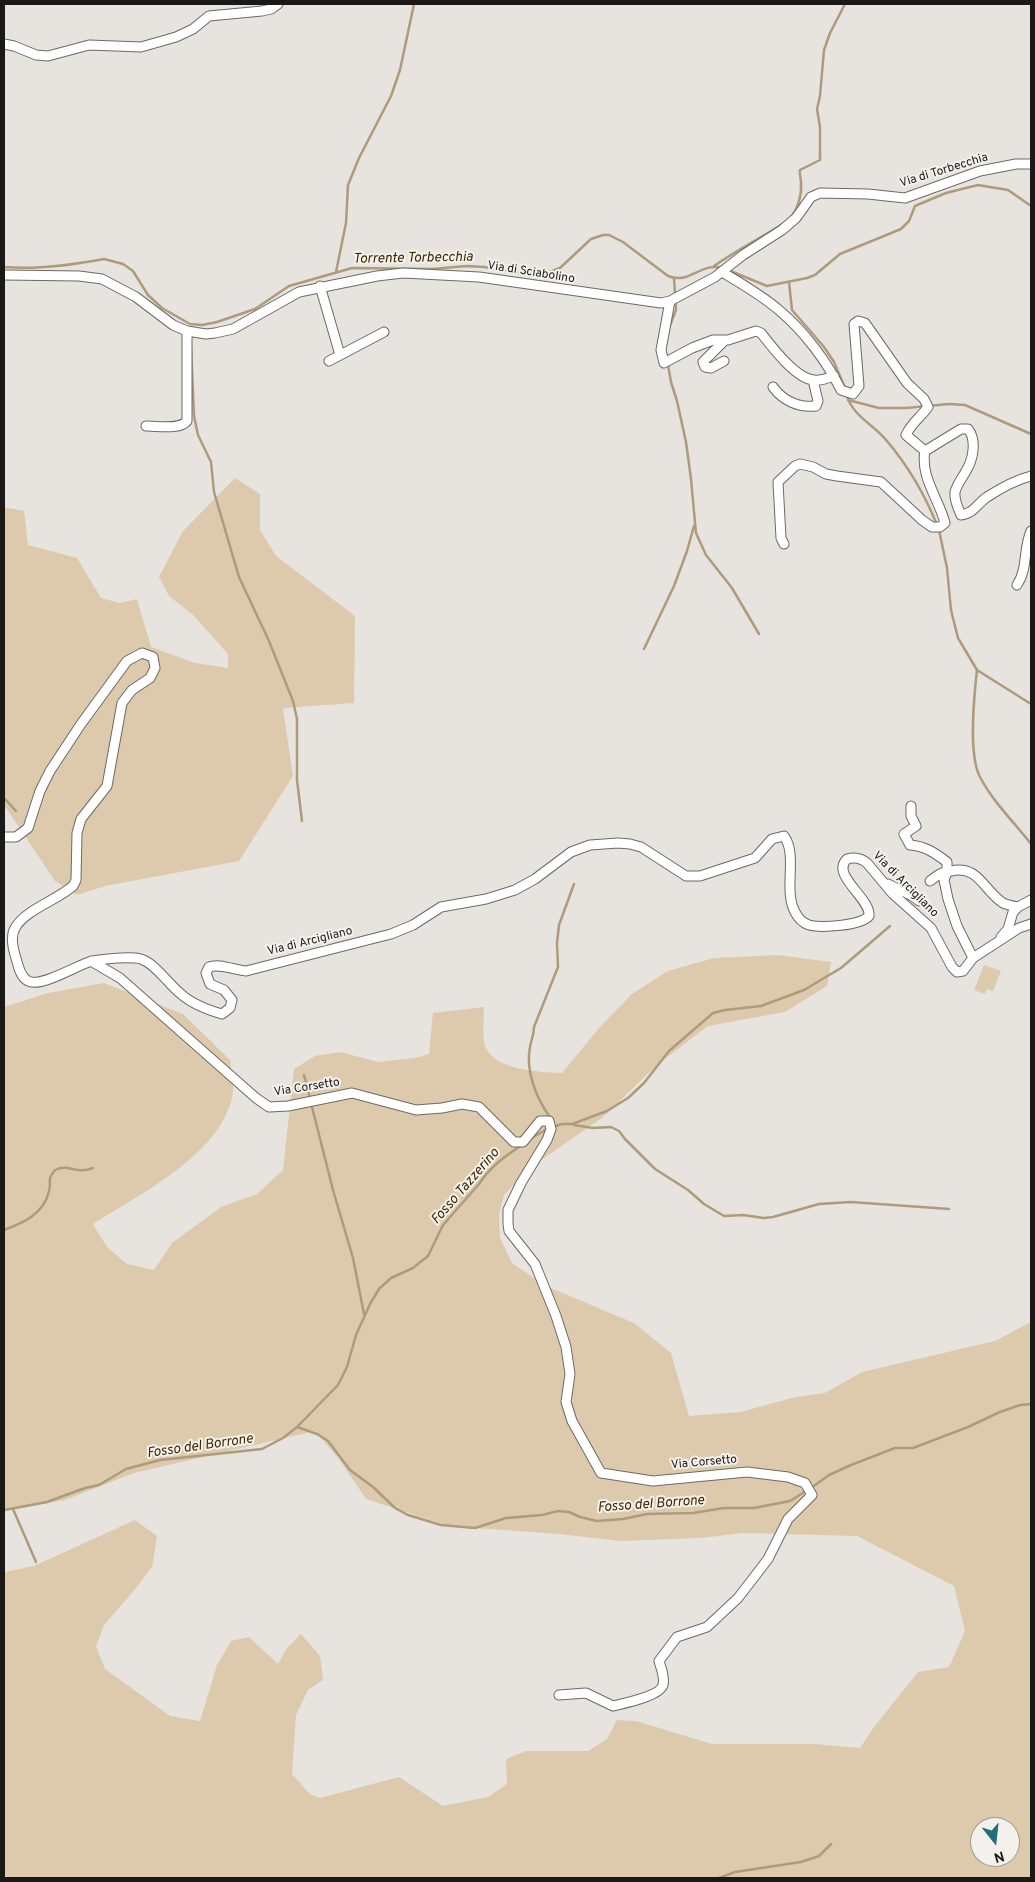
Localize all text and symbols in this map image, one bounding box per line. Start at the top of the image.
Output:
street label: Via di Torbecchia [898,151,990,191]
water label: Torrente Torbecchia [353,250,473,268]
street label: Via di Sciabolino [486,259,576,287]
street label: Via di Arcigliano [869,849,941,921]
street label: Via di Arcigliano [266,924,354,960]
street label: Via Corsetto [273,1076,341,1100]
water label: Fosso Tazzerino [428,1145,504,1229]
water label: Fosso del Borrone [146,1431,254,1463]
street label: Via Corsetto [670,1453,738,1473]
water label: Fosso del Borrone [597,1493,705,1517]
north arrow [970,1817,1020,1867]
text: N [992,1846,1006,1865]

